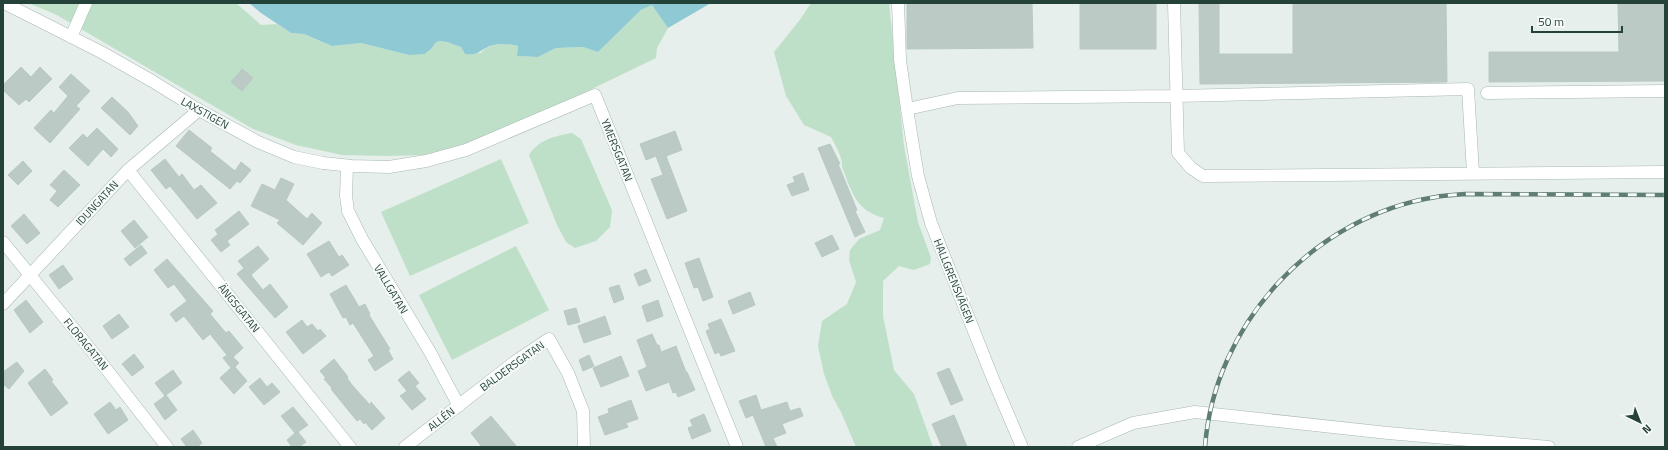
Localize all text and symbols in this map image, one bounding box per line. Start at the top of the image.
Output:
scale bar [1532,8,1622,34]
text: 50 m [1538,12,1564,31]
street label: LAXSTIGEN [178,93,232,133]
street label: YMERSGATAN [597,116,637,184]
street label: IDUNGATAN [72,177,122,229]
street label: HALLGRENSVÄGEN [930,236,978,326]
street label: VALLGATAN [370,261,412,317]
street label: ÄNGSGATAN [214,280,264,336]
street label: FLORAGATAN [60,314,112,374]
street label: BALDERSGATAN [476,337,548,395]
north arrow [1620,402,1660,442]
street label: ALLÉN [424,403,458,435]
text: N [1639,421,1655,438]

